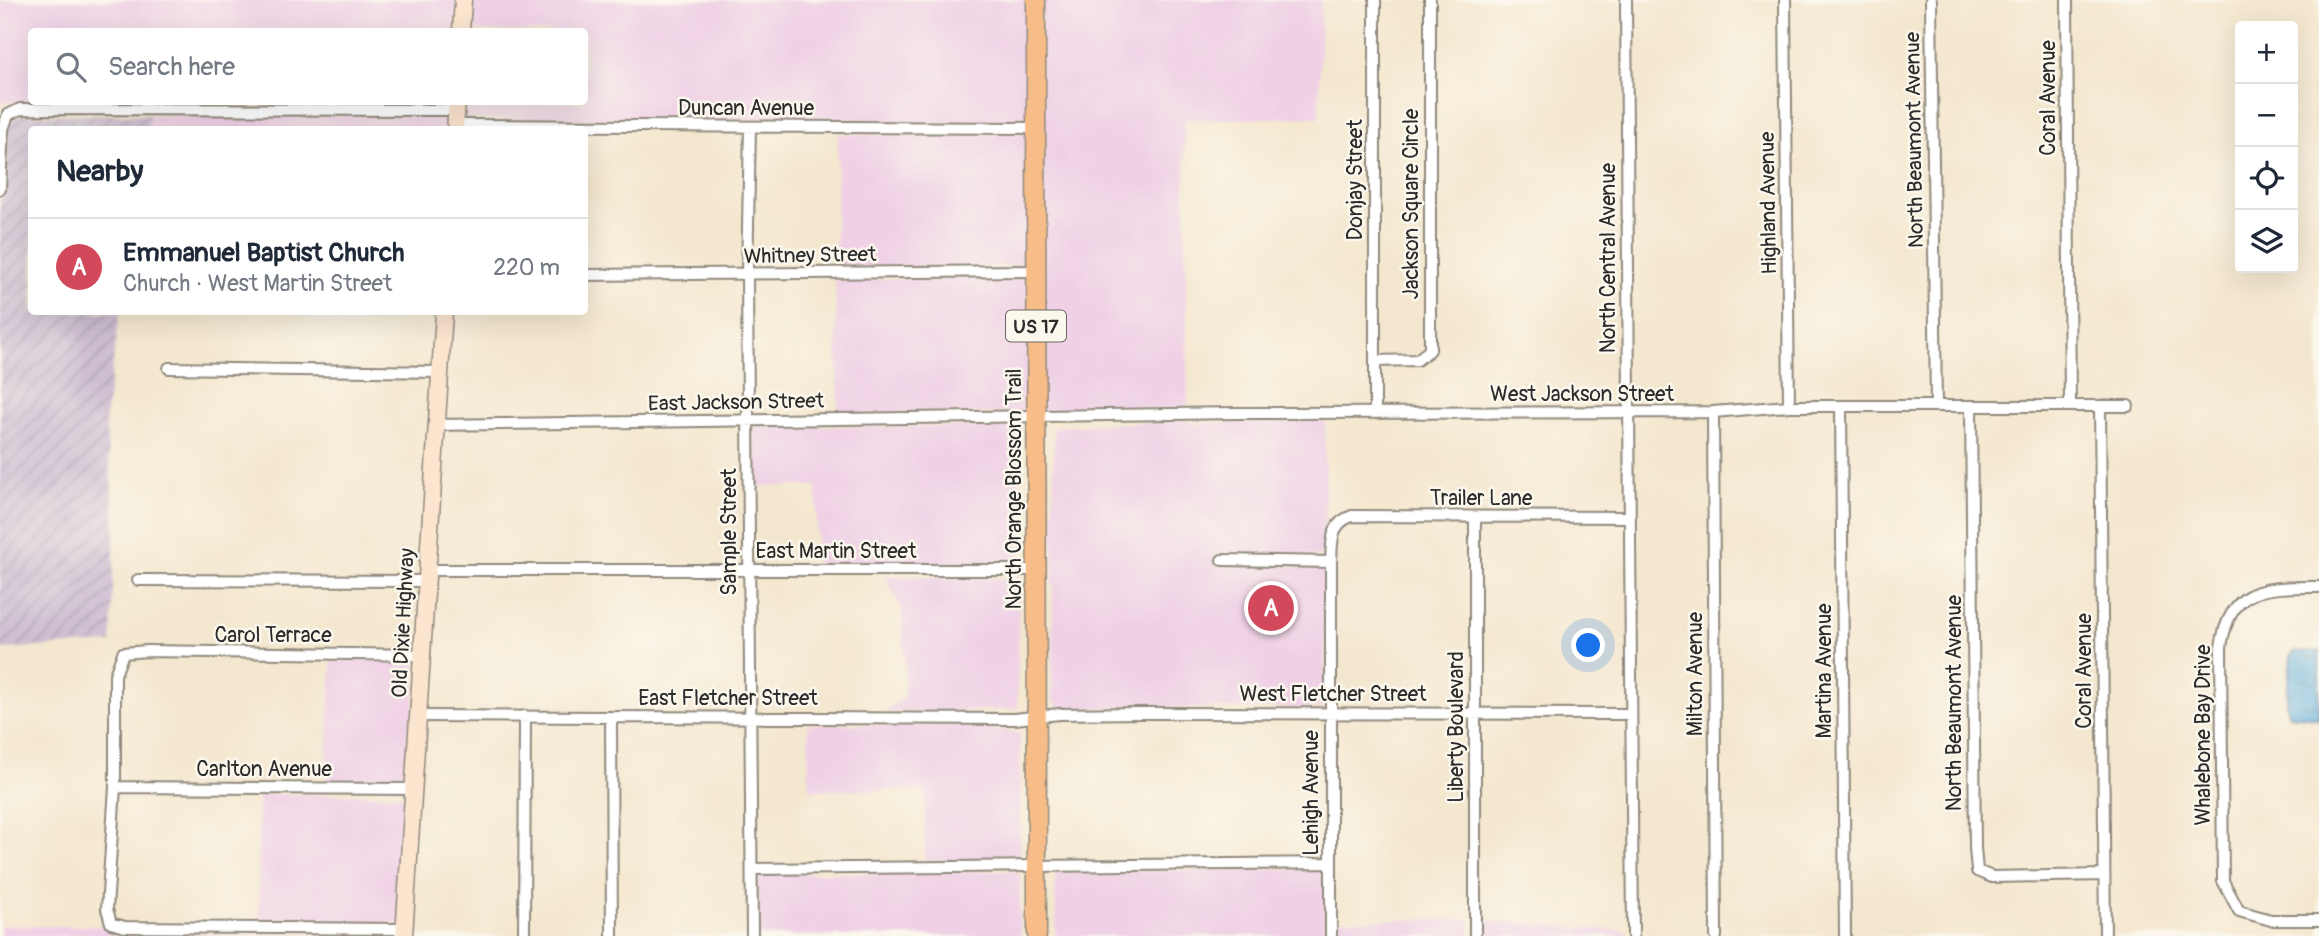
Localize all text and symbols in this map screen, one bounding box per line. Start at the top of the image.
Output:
map controls [2235,21,2298,273]
button: + [2235,21,2298,84]
search box [28,28,588,105]
street label: North Beaumont Avenue [1899,31,1930,248]
street label: Coral Avenue [2035,40,2062,156]
icon: search [52,48,90,86]
text: Search here [108,51,235,83]
button: − [2235,84,2298,147]
street label: Duncan Avenue [678,95,815,122]
street label: Jackson Square Circle [1398,108,1425,299]
street label: Donjay Street [1342,119,1369,241]
street label: Highland Avenue [1754,131,1783,275]
button: locate [2235,147,2298,210]
text: Nearby [56,153,143,190]
street label: North Central Avenue [1595,162,1622,353]
button: layers [2235,210,2298,273]
text: Emmanuel Baptist Church [123,237,404,269]
street label: Whitney Street [743,241,877,270]
text: A [72,253,86,282]
text: 220 m [493,253,560,282]
text: Church · West Martin Street [123,269,392,298]
road number: US 17 [1006,310,1066,342]
street label: North Orange Blossom Trail [1001,369,1028,609]
street label: West Jackson Street [1490,381,1674,408]
street label: East Jackson Street [648,387,825,418]
street label: Sample Street [716,468,743,596]
street label: Trailer Lane [1430,485,1533,512]
street label: East Martin Street [756,538,917,565]
street label: Old Dixie Highway [386,547,421,699]
pin: A [1248,582,1294,634]
street label: North Beaumont Avenue [1941,594,1968,811]
street label: Martina Avenue [1811,603,1838,739]
street label: Milton Avenue [1682,611,1709,736]
street label: Coral Avenue [2071,613,2098,729]
street label: Carol Terrace [214,622,332,649]
your location [1571,628,1605,662]
street label: Whalebone Bay Drive [2190,644,2217,826]
street label: Liberty Boulevard [1443,651,1470,803]
street label: West Fletcher Street [1239,681,1427,708]
street label: East Fletcher Street [638,685,818,712]
street label: Lehigh Avenue [1298,729,1325,856]
street label: Carlton Avenue [196,756,333,783]

